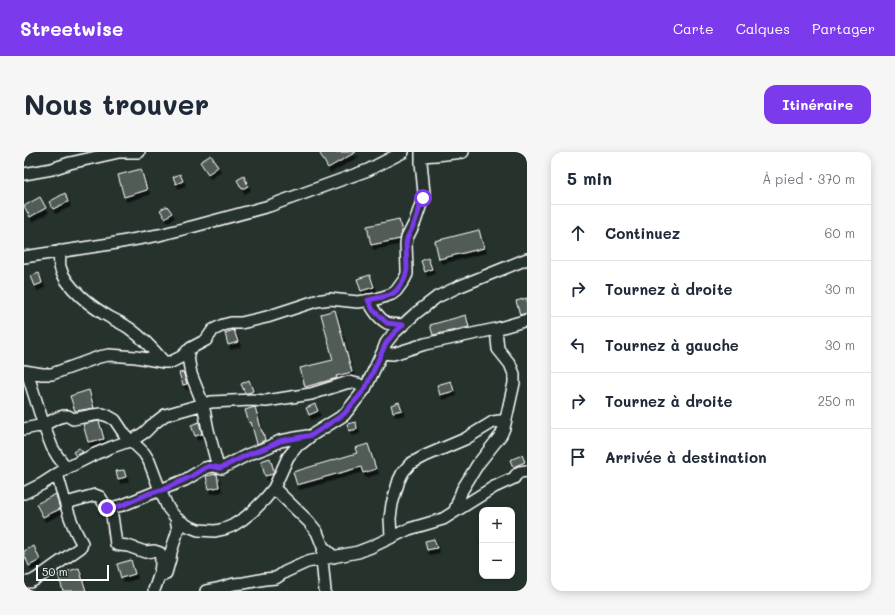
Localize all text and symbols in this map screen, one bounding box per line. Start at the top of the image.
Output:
text: Streetwise [20,16,123,41]
text: Carte [673,19,714,38]
text: Calques [736,19,790,38]
text: Partager [812,19,875,38]
button: Itinéraire [764,85,871,124]
text: Nous trouver [24,86,209,122]
text: 5 min [567,167,612,189]
text: À pied · 370 m [762,170,855,187]
route start [414,189,432,207]
icon: ahead [567,222,589,244]
text: Continuez [605,223,680,243]
text: 60 m [825,224,855,241]
icon: right [567,278,589,300]
text: Tournez à droite [605,279,733,299]
text: 30 m [825,280,855,297]
icon: left [567,334,589,356]
text: Tournez à gauche [605,335,739,355]
text: 30 m [825,336,855,353]
icon: right [567,390,589,412]
text: Tournez à droite [605,391,733,411]
text: 250 m [818,392,855,409]
icon: arrive [567,446,589,468]
text: Arrivée à destination [605,447,767,467]
route end [98,499,116,517]
map controls [479,507,515,579]
button: + [479,507,515,543]
button: − [479,543,515,579]
scale bar [36,563,109,582]
text: 50 m [42,564,68,579]

